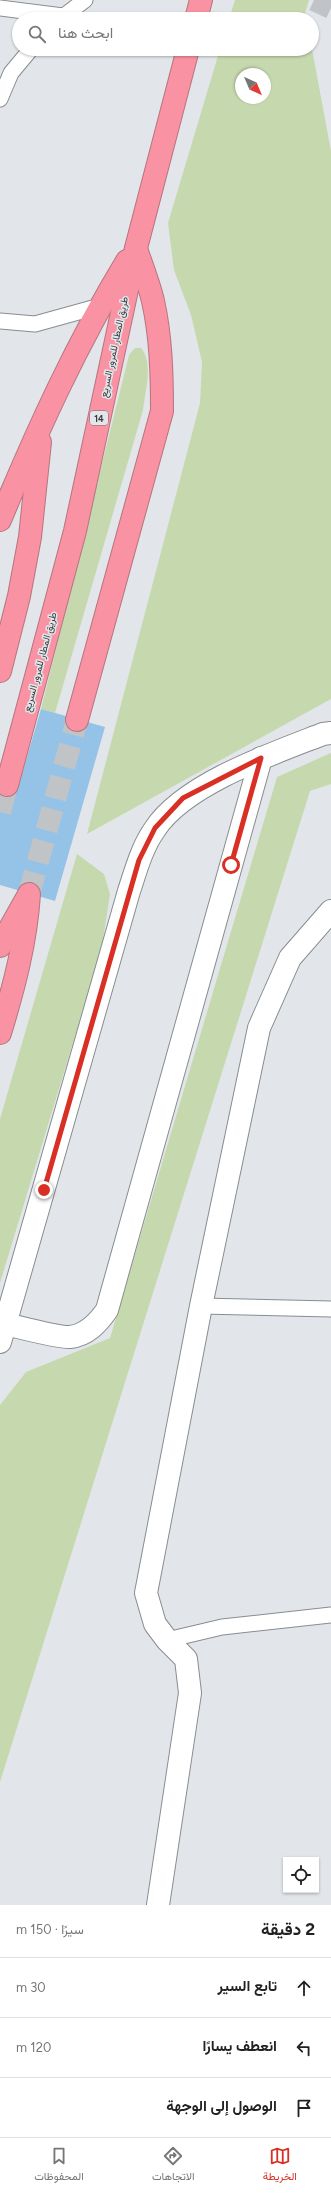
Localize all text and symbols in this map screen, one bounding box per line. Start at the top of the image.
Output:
search box [12,12,319,56]
icon: search [26,23,48,45]
text: ابحث هنا [58,24,113,42]
north arrow [235,68,271,104]
street label: طريق المطار للمرور السريع [97,295,131,399]
road number: 14 [90,411,108,425]
street label: طريق المطار للمرور السريع [20,610,60,713]
route start [222,856,240,874]
route end [35,1181,53,1199]
map controls [283,1857,319,1893]
button: locate [283,1857,319,1893]
text: 2 دقيقة [261,1919,315,1939]
text: سيرًا · 150 m [16,1922,84,1937]
text: تابع السير [217,1977,277,1995]
icon: ahead [293,1977,315,1999]
text: 30 m [16,1980,46,1995]
text: انعطف يسارًا [202,2037,277,2055]
icon: left [293,2037,315,2059]
text: 120 m [16,2040,51,2055]
text: الوصول إلى الوجهة [166,2097,277,2115]
icon: arrive [293,2097,315,2119]
tab: المحفوظات [34,2145,84,2186]
tab: الاتجاهات [152,2145,195,2186]
tab: الخريطة [263,2145,297,2186]

